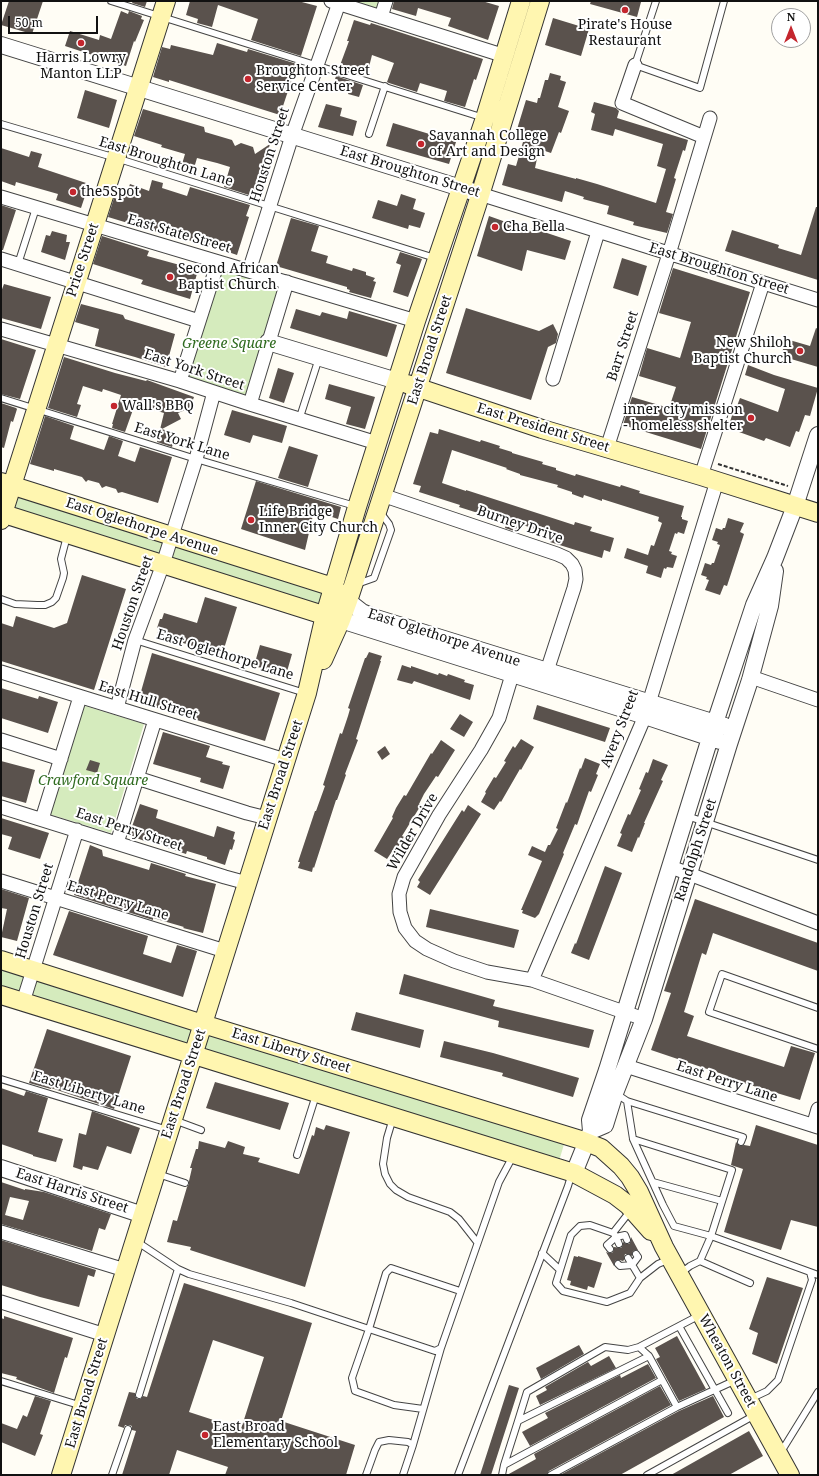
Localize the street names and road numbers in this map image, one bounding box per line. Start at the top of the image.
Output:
street label: Houston Street [247,105,293,205]
street label: East Broughton Lane [97,134,235,190]
street label: East Broughton Street [338,143,482,201]
street label: East State Street [125,211,233,257]
street label: Price Street [63,221,103,299]
street label: East Broughton Street [647,240,791,298]
street label: East Broad Street [404,293,456,407]
street label: Barr Street [604,309,642,383]
street label: East York Street [142,346,246,394]
street label: East President Street [475,400,611,456]
street label: East York Lane [132,420,232,464]
street label: East Oglethorpe Avenue [64,494,220,560]
street label: Burney Drive [475,502,565,548]
street label: Houston Street [109,553,157,653]
street label: East Oglethorpe Avenue [366,605,522,671]
street label: East Oglethorpe Lane [154,626,296,684]
street label: East Hull Street [96,678,200,724]
street label: Avery Street [597,688,643,770]
street label: East Broad Street [255,718,307,832]
street label: Wilder Drive [384,790,442,874]
street label: Randolph Street [671,796,721,904]
street label: East Perry Street [74,805,184,855]
street label: Houston Street [12,861,58,961]
street label: East Perry Lane [65,878,171,924]
street label: East Liberty Street [230,1025,352,1077]
street label: East Broad Street [158,1027,210,1141]
street label: East Perry Lane [674,1058,780,1106]
street label: East Liberty Lane [31,1068,147,1118]
street label: East Harris Street [14,1165,130,1217]
street label: Wheaton Street [695,1312,759,1410]
street label: East Broad Street [62,1336,112,1450]

